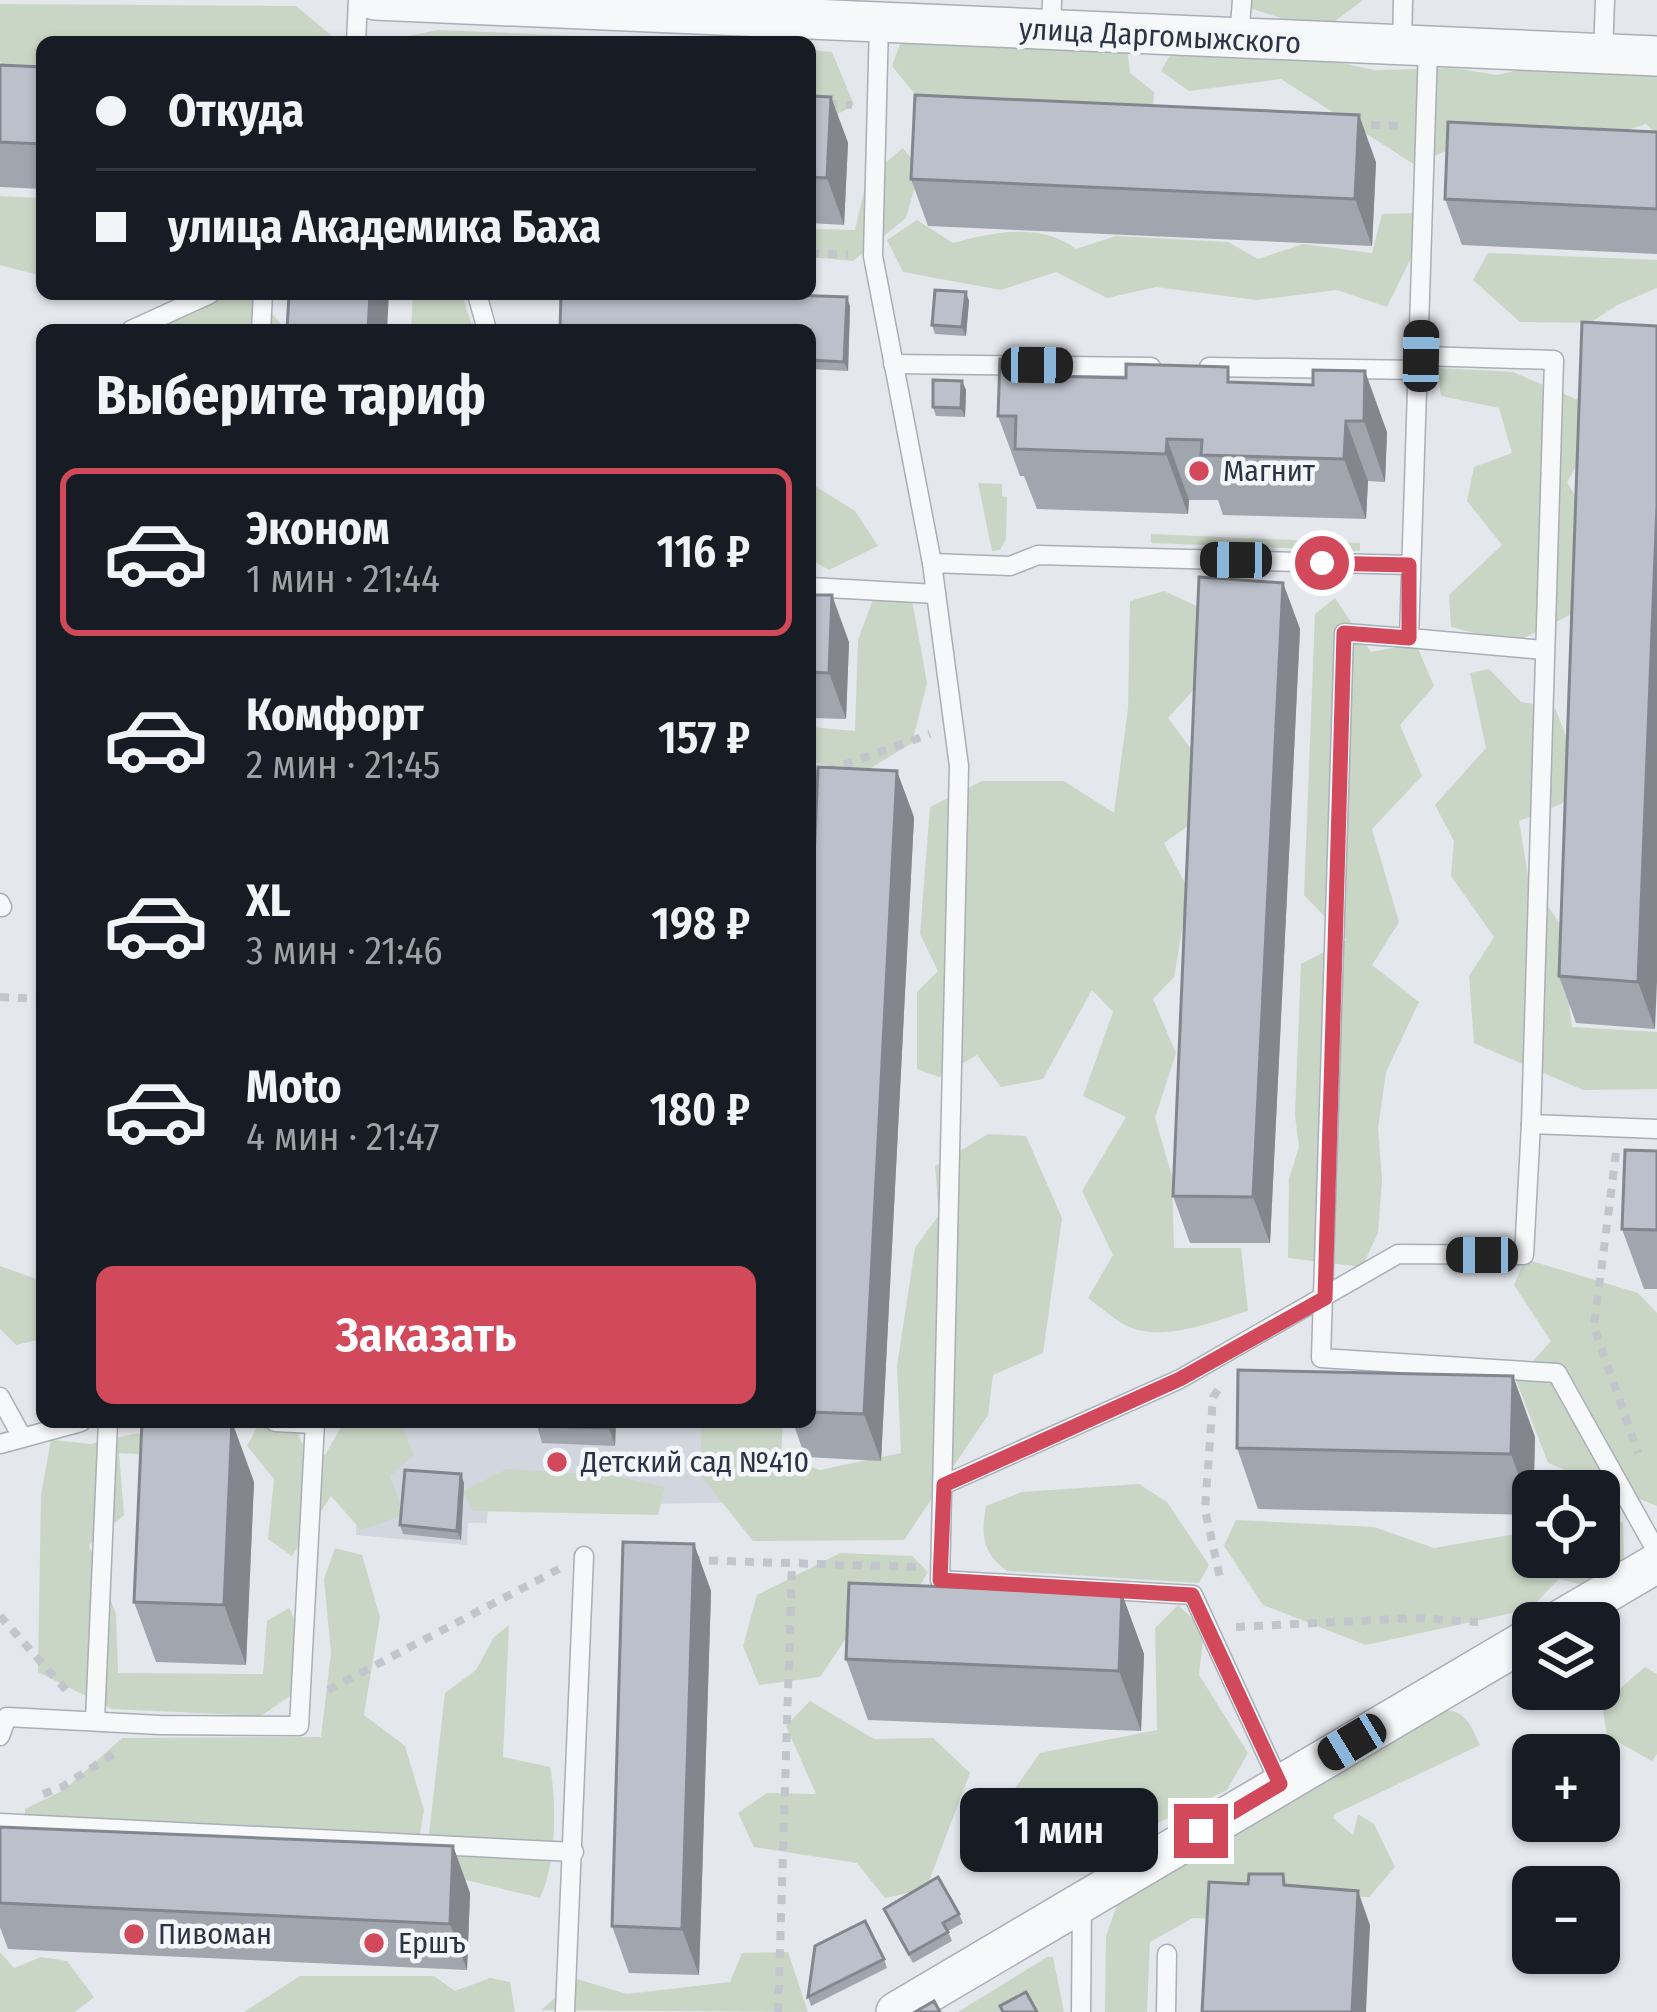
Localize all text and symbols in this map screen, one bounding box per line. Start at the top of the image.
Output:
street label: улица Даргомыжского [1018,11,1302,61]
text: Откуда [168,84,304,138]
text: улица Академика Баха [168,200,601,254]
car [1402,320,1440,392]
car [1001,346,1073,384]
text: Выберите тариф [96,364,486,428]
place label: Магнит [1223,453,1316,489]
marker: Магнит [1186,458,1212,484]
icon: car [102,498,210,606]
text: Эконом [246,502,390,556]
text: 116 ₽ [656,525,750,579]
route start [1295,536,1349,590]
car [1200,541,1272,579]
text: 1 мин · 21:44 [246,556,440,602]
icon: car [102,684,210,792]
text: Комфорт [246,688,424,742]
text: 157 ₽ [658,711,750,765]
text: 2 мин · 21:45 [246,742,440,788]
icon: car [102,870,210,978]
text: XL [246,874,291,928]
text: 198 ₽ [651,897,750,951]
text: 3 мин · 21:46 [246,928,443,974]
icon: car [102,1056,210,1164]
text: Moto [246,1060,342,1114]
text: 180 ₽ [650,1083,750,1137]
text: 4 мин · 21:47 [246,1114,440,1160]
car [1446,1237,1518,1273]
button: Заказать [96,1266,756,1404]
place label: Детский сад №410 [580,1444,809,1480]
marker: Детский сад №410 [544,1449,570,1475]
map controls [1512,1470,1620,1974]
button: locate [1512,1470,1620,1578]
button: layers [1512,1602,1620,1710]
car [1312,1708,1392,1776]
button: + [1512,1734,1620,1842]
callout: 1 мин [961,1789,1159,1873]
route end [1174,1804,1228,1858]
text: 1 мин [1014,1807,1104,1853]
button: − [1512,1866,1620,1974]
place label: Пивоман [158,1916,272,1952]
marker: Пивоман [121,1921,147,1947]
place label: Ершъ [398,1925,466,1961]
marker: Ершъ [361,1930,387,1956]

